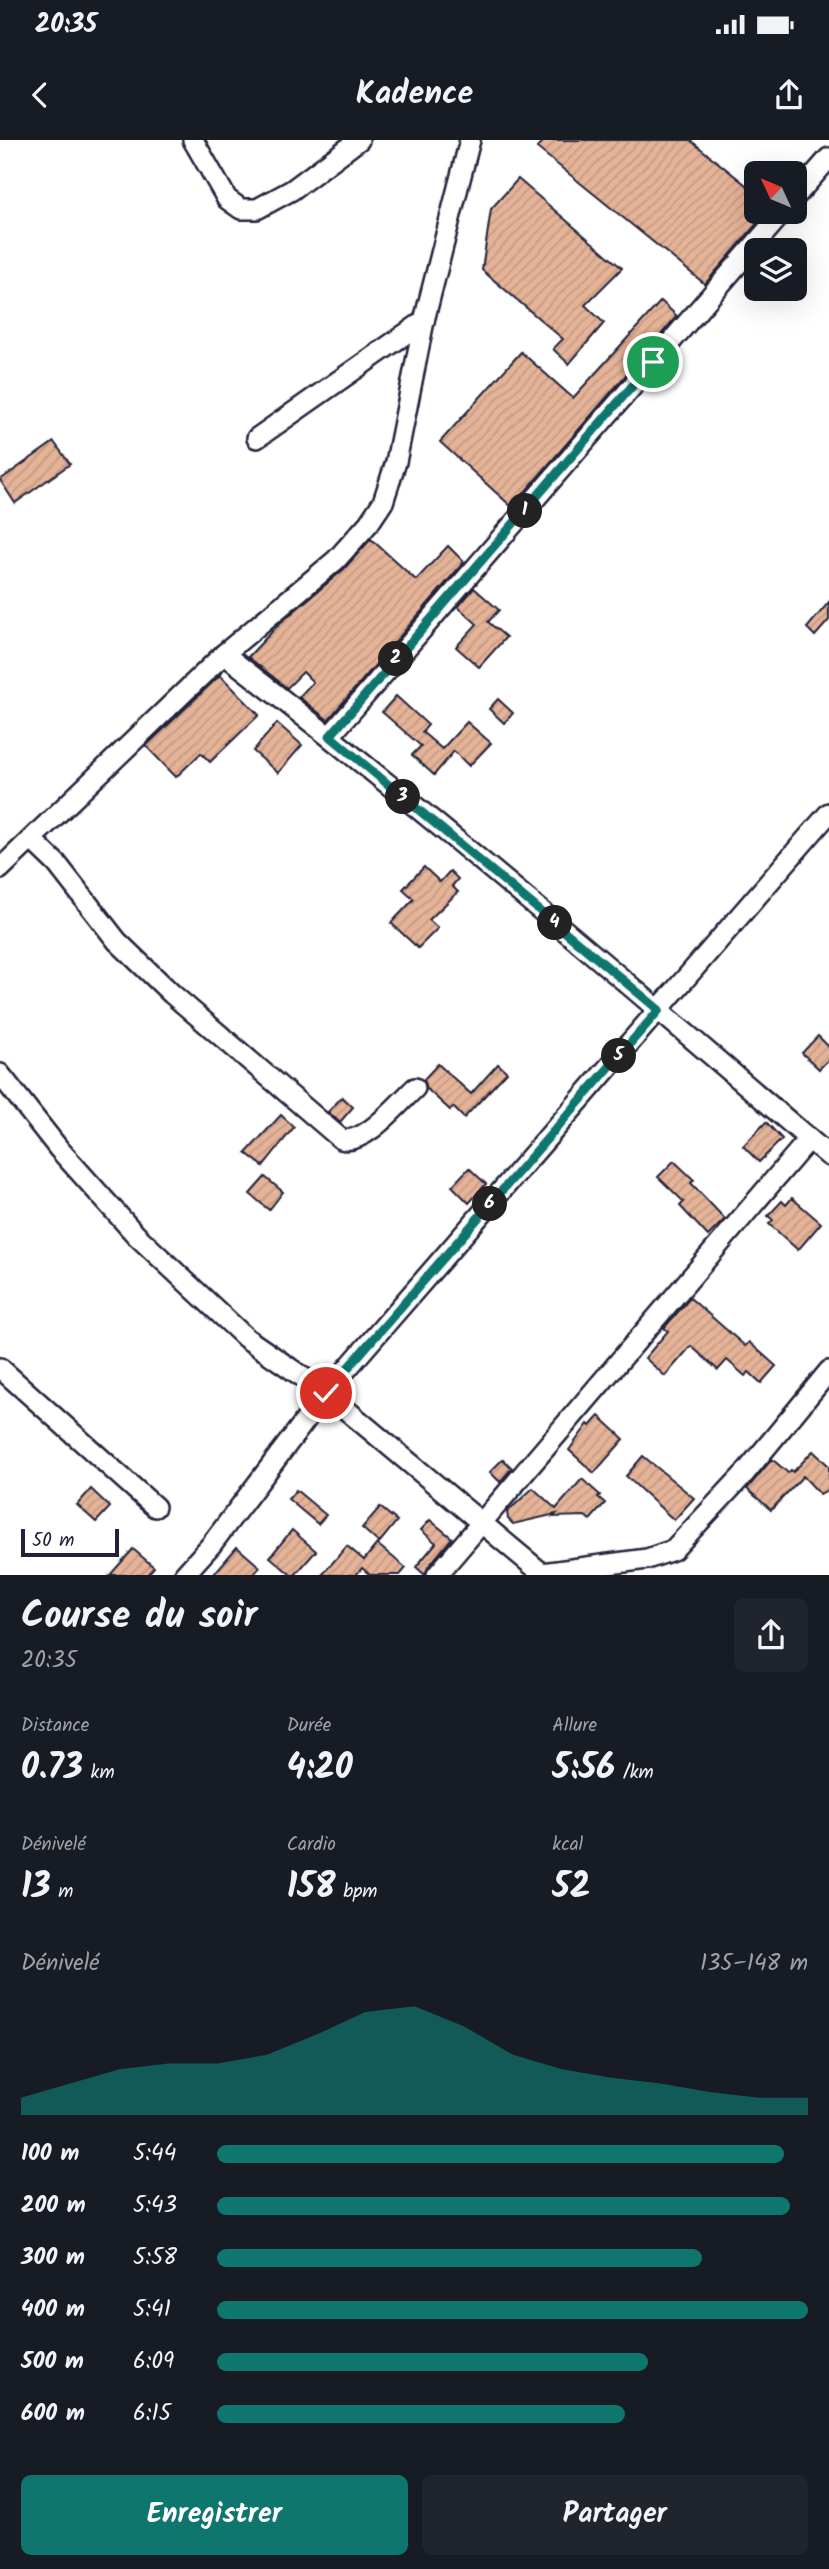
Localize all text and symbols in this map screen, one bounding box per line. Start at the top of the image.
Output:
text: 20:35 [35,4,97,46]
text: Kadence [356,69,473,120]
icon: back [21,76,59,114]
icon: share [770,76,808,114]
north arrow [744,161,807,224]
map controls [744,161,807,301]
button: layers [744,238,807,301]
pin [623,332,683,392]
icon: arrive [634,343,672,381]
pin: 1 [508,494,542,528]
text: 1 [522,495,527,525]
pin: 2 [378,642,414,676]
text: 2 [390,643,401,673]
pin: 3 [386,780,420,814]
text: 3 [397,781,408,811]
pin: 4 [538,906,572,940]
text: 4 [549,907,560,937]
pin: 5 [602,1038,636,1074]
text: 5 [614,1040,623,1070]
pin: 6 [472,1186,508,1222]
text: 6 [484,1188,495,1218]
pin [296,1363,356,1423]
icon: check [307,1374,345,1412]
scale bar [21,1526,119,1558]
text: 50 m [32,1526,74,1556]
text: Course du soir [21,1587,257,1647]
button: share [734,1598,808,1672]
text: 20:35 [21,1643,77,1679]
text: Distance [21,1711,89,1741]
text: Durée [287,1711,331,1741]
text: Allure [552,1711,597,1741]
text: 0.73 [21,1741,83,1797]
text: 4:20 [287,1741,353,1797]
text: 5:56 [552,1741,615,1797]
text: km [83,1758,115,1788]
text: /km [615,1758,654,1788]
text: Dénivelé [21,1830,86,1860]
text: Cardio [287,1830,336,1860]
text: kcal [552,1830,583,1860]
text: 13 [21,1860,51,1916]
text: 158 [287,1860,336,1916]
text: 52 [552,1860,590,1916]
text: m [51,1877,73,1907]
text: bpm [336,1877,377,1907]
text: Dénivelé [21,1946,99,1982]
text: 135–148 m [700,1946,808,1982]
text: 100 m [21,2136,79,2172]
text: 5:44 [133,2136,176,2172]
text: 200 m [21,2188,86,2224]
text: 5:43 [133,2188,177,2224]
text: 300 m [21,2240,85,2276]
text: 5:58 [133,2240,177,2276]
text: 400 m [21,2292,85,2328]
text: 5:41 [133,2292,171,2328]
text: 500 m [21,2344,84,2380]
text: 6:09 [133,2344,174,2380]
text: 600 m [21,2396,85,2432]
text: 6:15 [133,2396,171,2432]
button: Enregistrer [21,2475,408,2555]
button: Partager [422,2475,808,2555]

